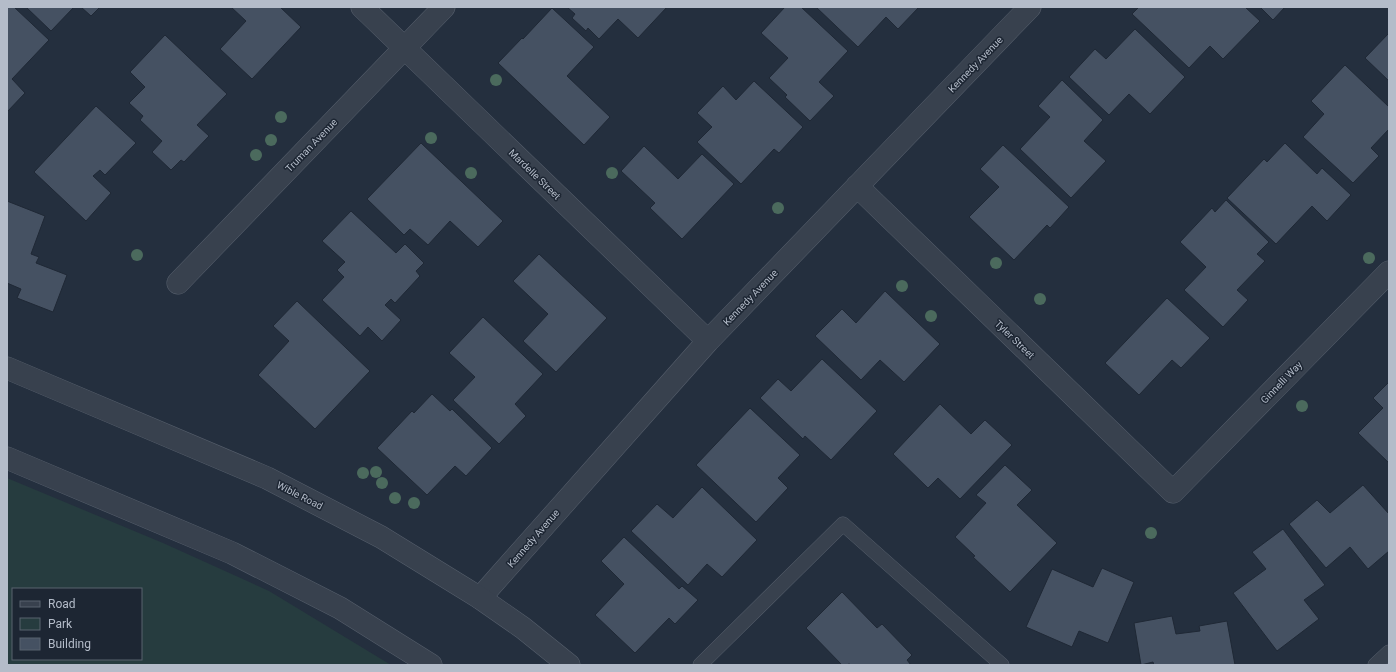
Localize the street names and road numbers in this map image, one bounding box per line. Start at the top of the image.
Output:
street label: Kennedy Avenue [946,34,1005,95]
street label: Truman Avenue [283,117,339,174]
street label: Mardelle Street [507,147,563,202]
street label: Kennedy Avenue [721,267,780,328]
street label: Tyler Street [993,318,1037,361]
street label: Ginnelli Way [1259,359,1304,406]
street label: Wible Road [275,479,325,512]
street label: Kennedy Avenue [505,507,562,570]

